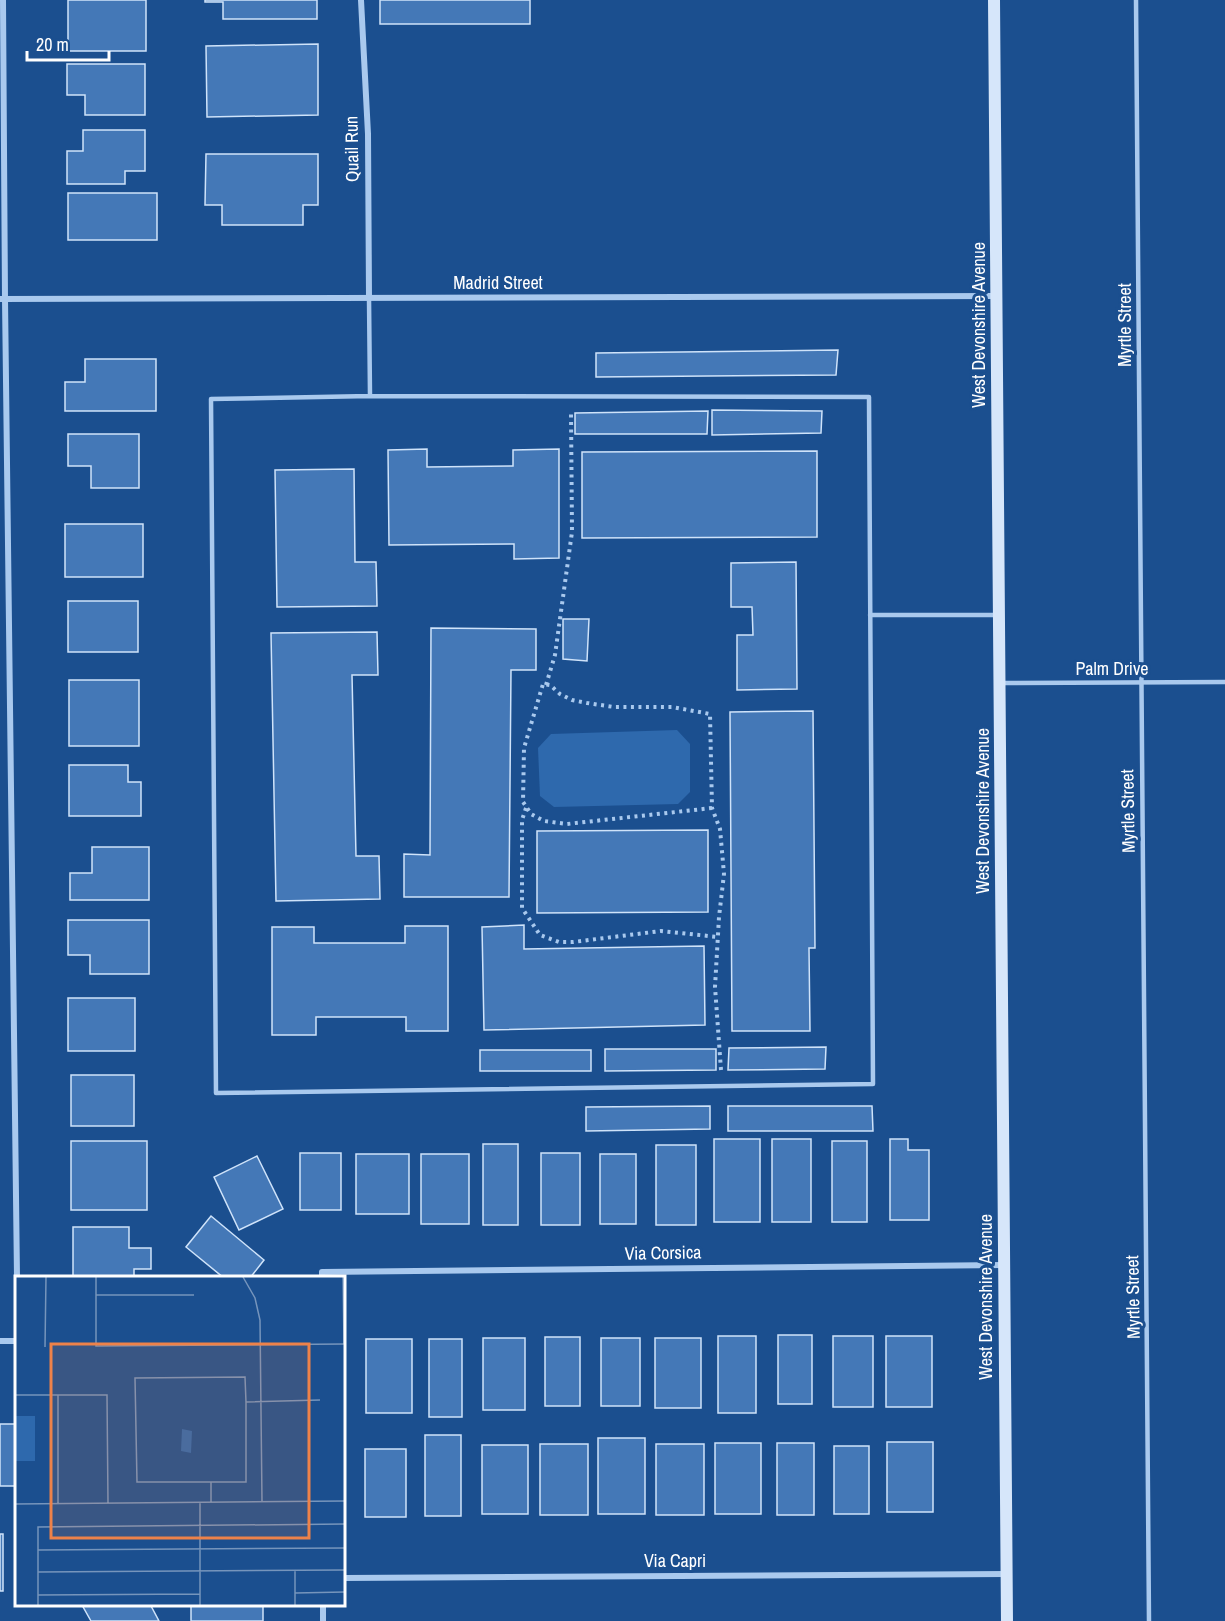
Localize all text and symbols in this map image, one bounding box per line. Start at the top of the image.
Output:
scale bar [27,24,110,62]
text: 20 m [36,32,69,57]
street label: Quail Run [338,116,365,182]
street label: West Devonshire Avenue [966,242,991,408]
street label: Madrid Street [453,270,543,295]
street label: Myrtle Street [1112,283,1137,367]
street label: Palm Drive [1076,656,1149,681]
street label: West Devonshire Avenue [970,728,995,894]
street label: Myrtle Street [1114,769,1141,853]
street label: West Devonshire Avenue [973,1214,998,1380]
street label: Via Corsica [624,1239,702,1266]
street label: Myrtle Street [1119,1255,1146,1339]
inset map [15,1276,345,1606]
street label: Via Capri [644,1548,706,1573]

